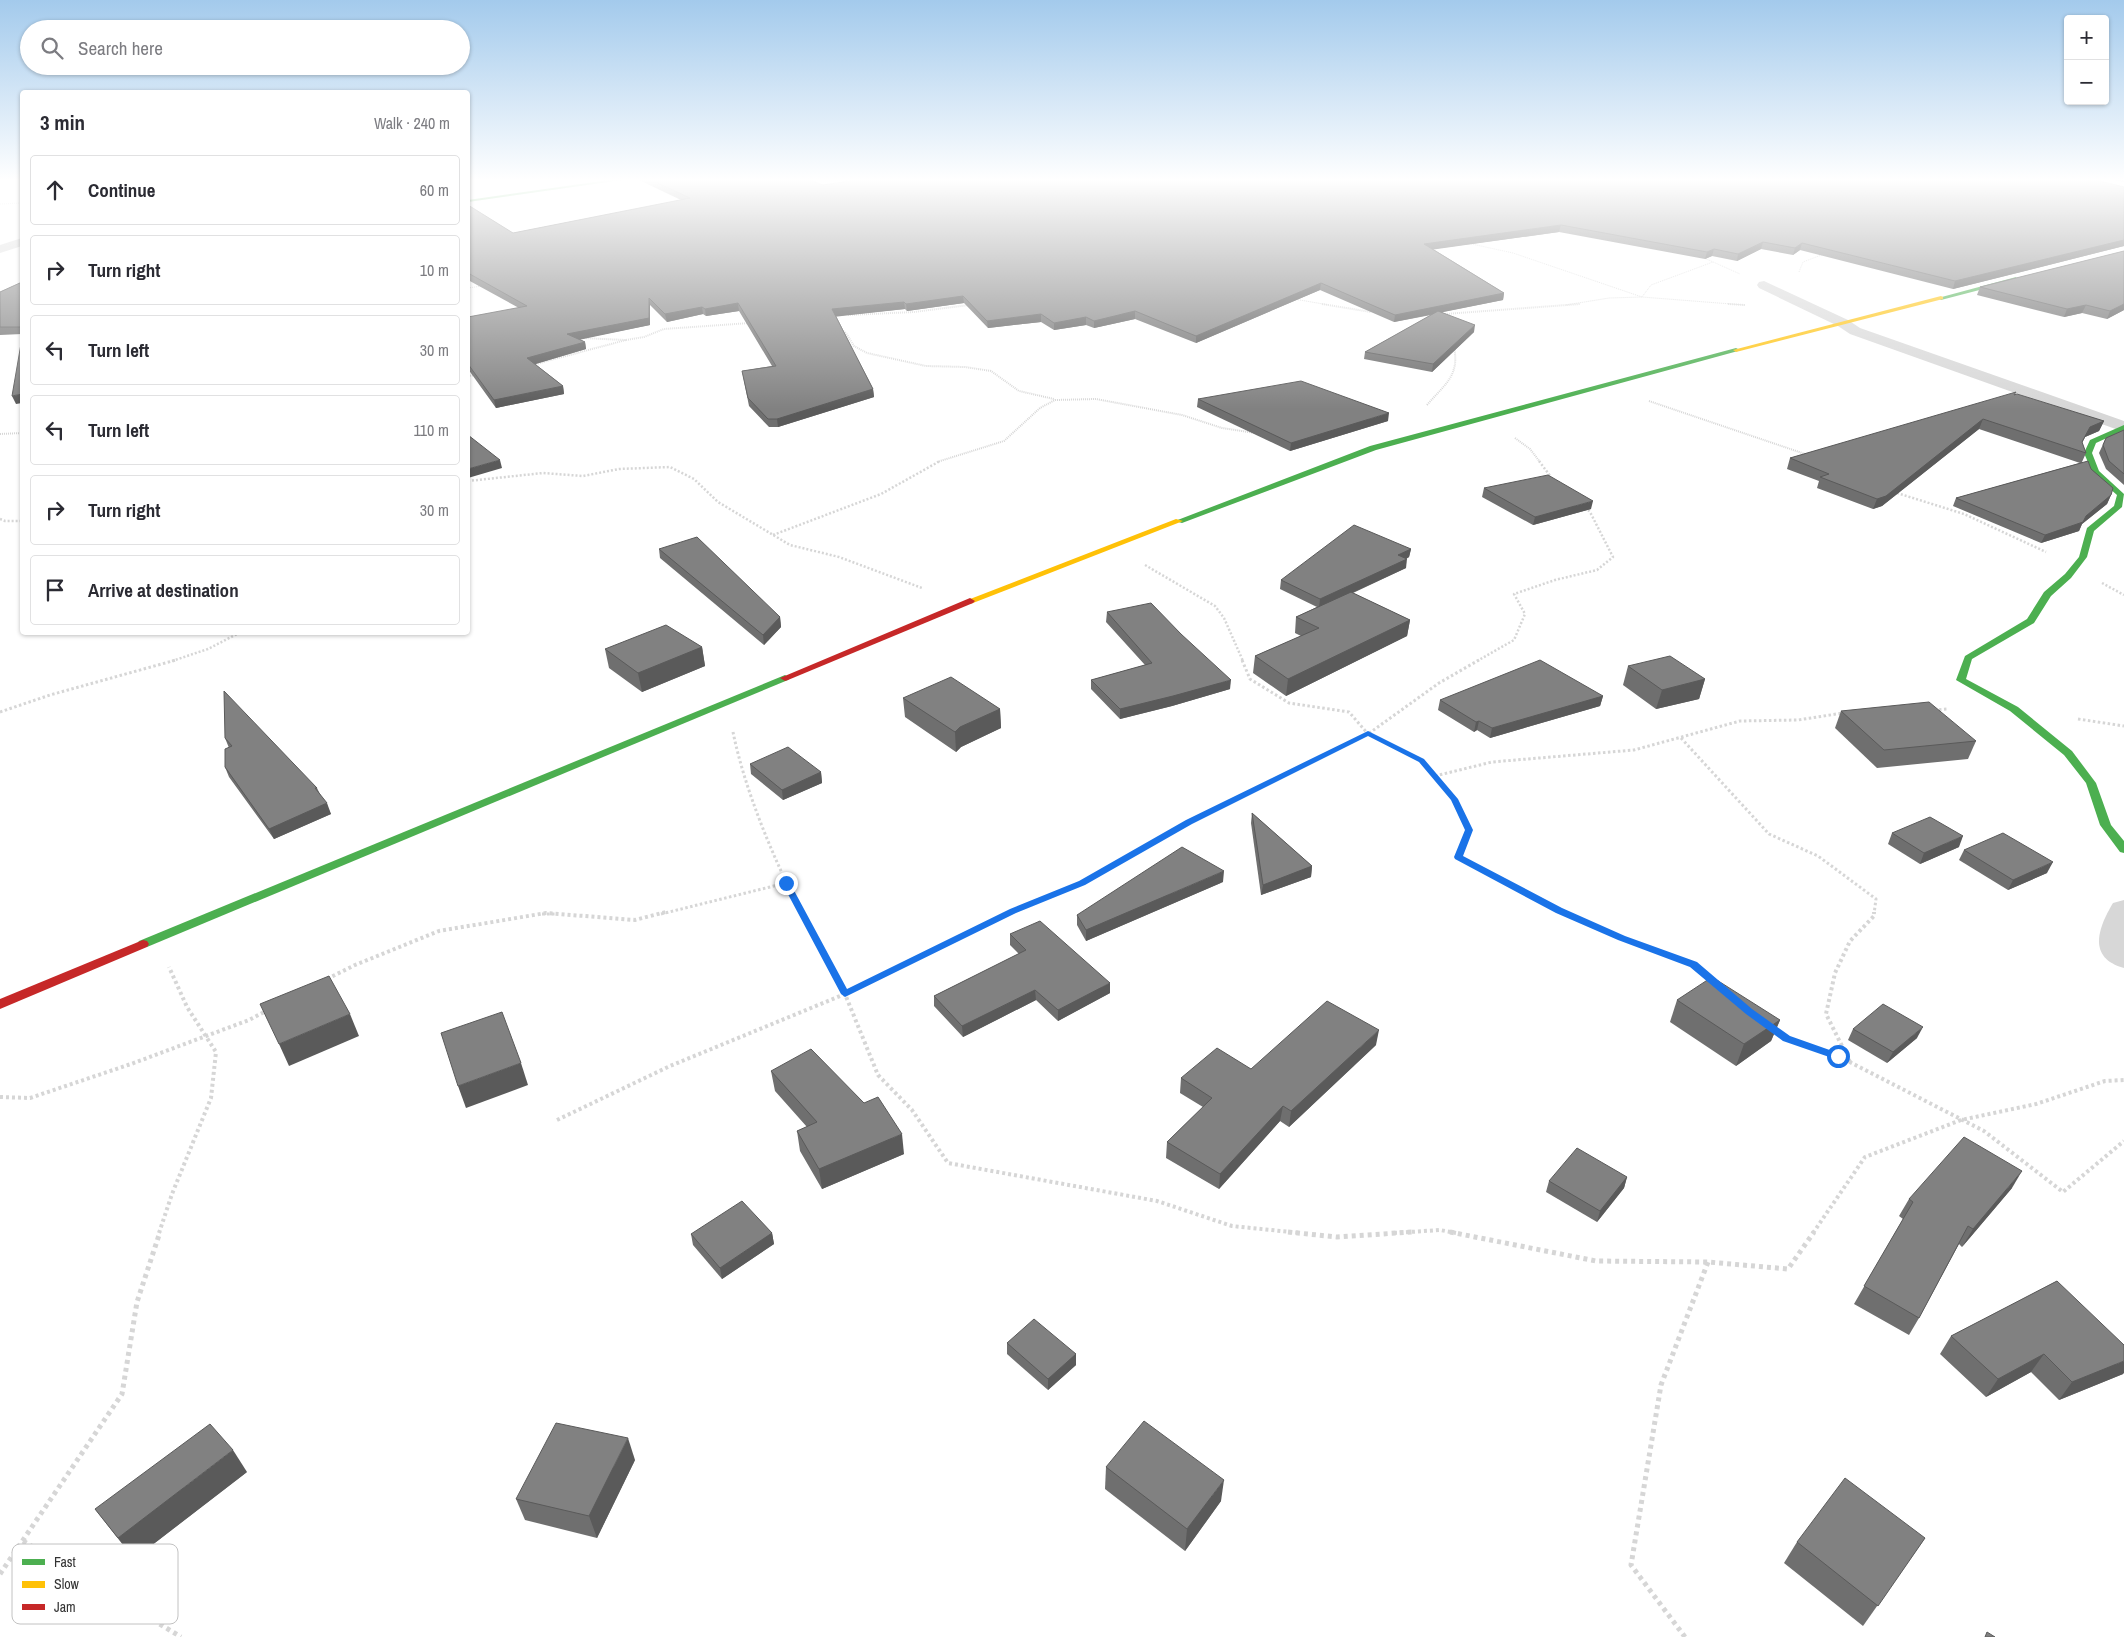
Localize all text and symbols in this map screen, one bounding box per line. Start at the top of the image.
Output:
map controls [2064,15,2109,105]
button: + [2064,15,2109,60]
search box [20,20,470,75]
icon: search [38,34,66,62]
text: Search here [78,35,163,61]
button: − [2064,60,2109,105]
text: 3 min [40,108,85,137]
text: Walk · 240 m [374,112,450,134]
icon: ahead [41,176,69,204]
text: Continue [88,177,156,203]
text: 60 m [420,179,449,201]
icon: right [41,256,69,284]
text: Turn right [88,257,160,283]
text: 10 m [420,259,449,281]
icon: left [41,336,69,364]
text: Turn left [88,337,149,363]
text: 30 m [420,339,449,361]
icon: left [41,416,69,444]
text: Turn left [88,417,149,443]
text: 110 m [413,419,449,441]
icon: right [41,496,69,524]
text: Turn right [88,497,160,523]
text: 30 m [420,499,449,521]
icon: arrive [41,576,69,604]
text: Arrive at destination [88,577,239,603]
route end [775,872,798,895]
route start [1827,1045,1850,1068]
legend [12,1544,178,1624]
text: Fast [54,1553,76,1571]
text: Slow [54,1575,80,1593]
text: Jam [54,1598,76,1616]

